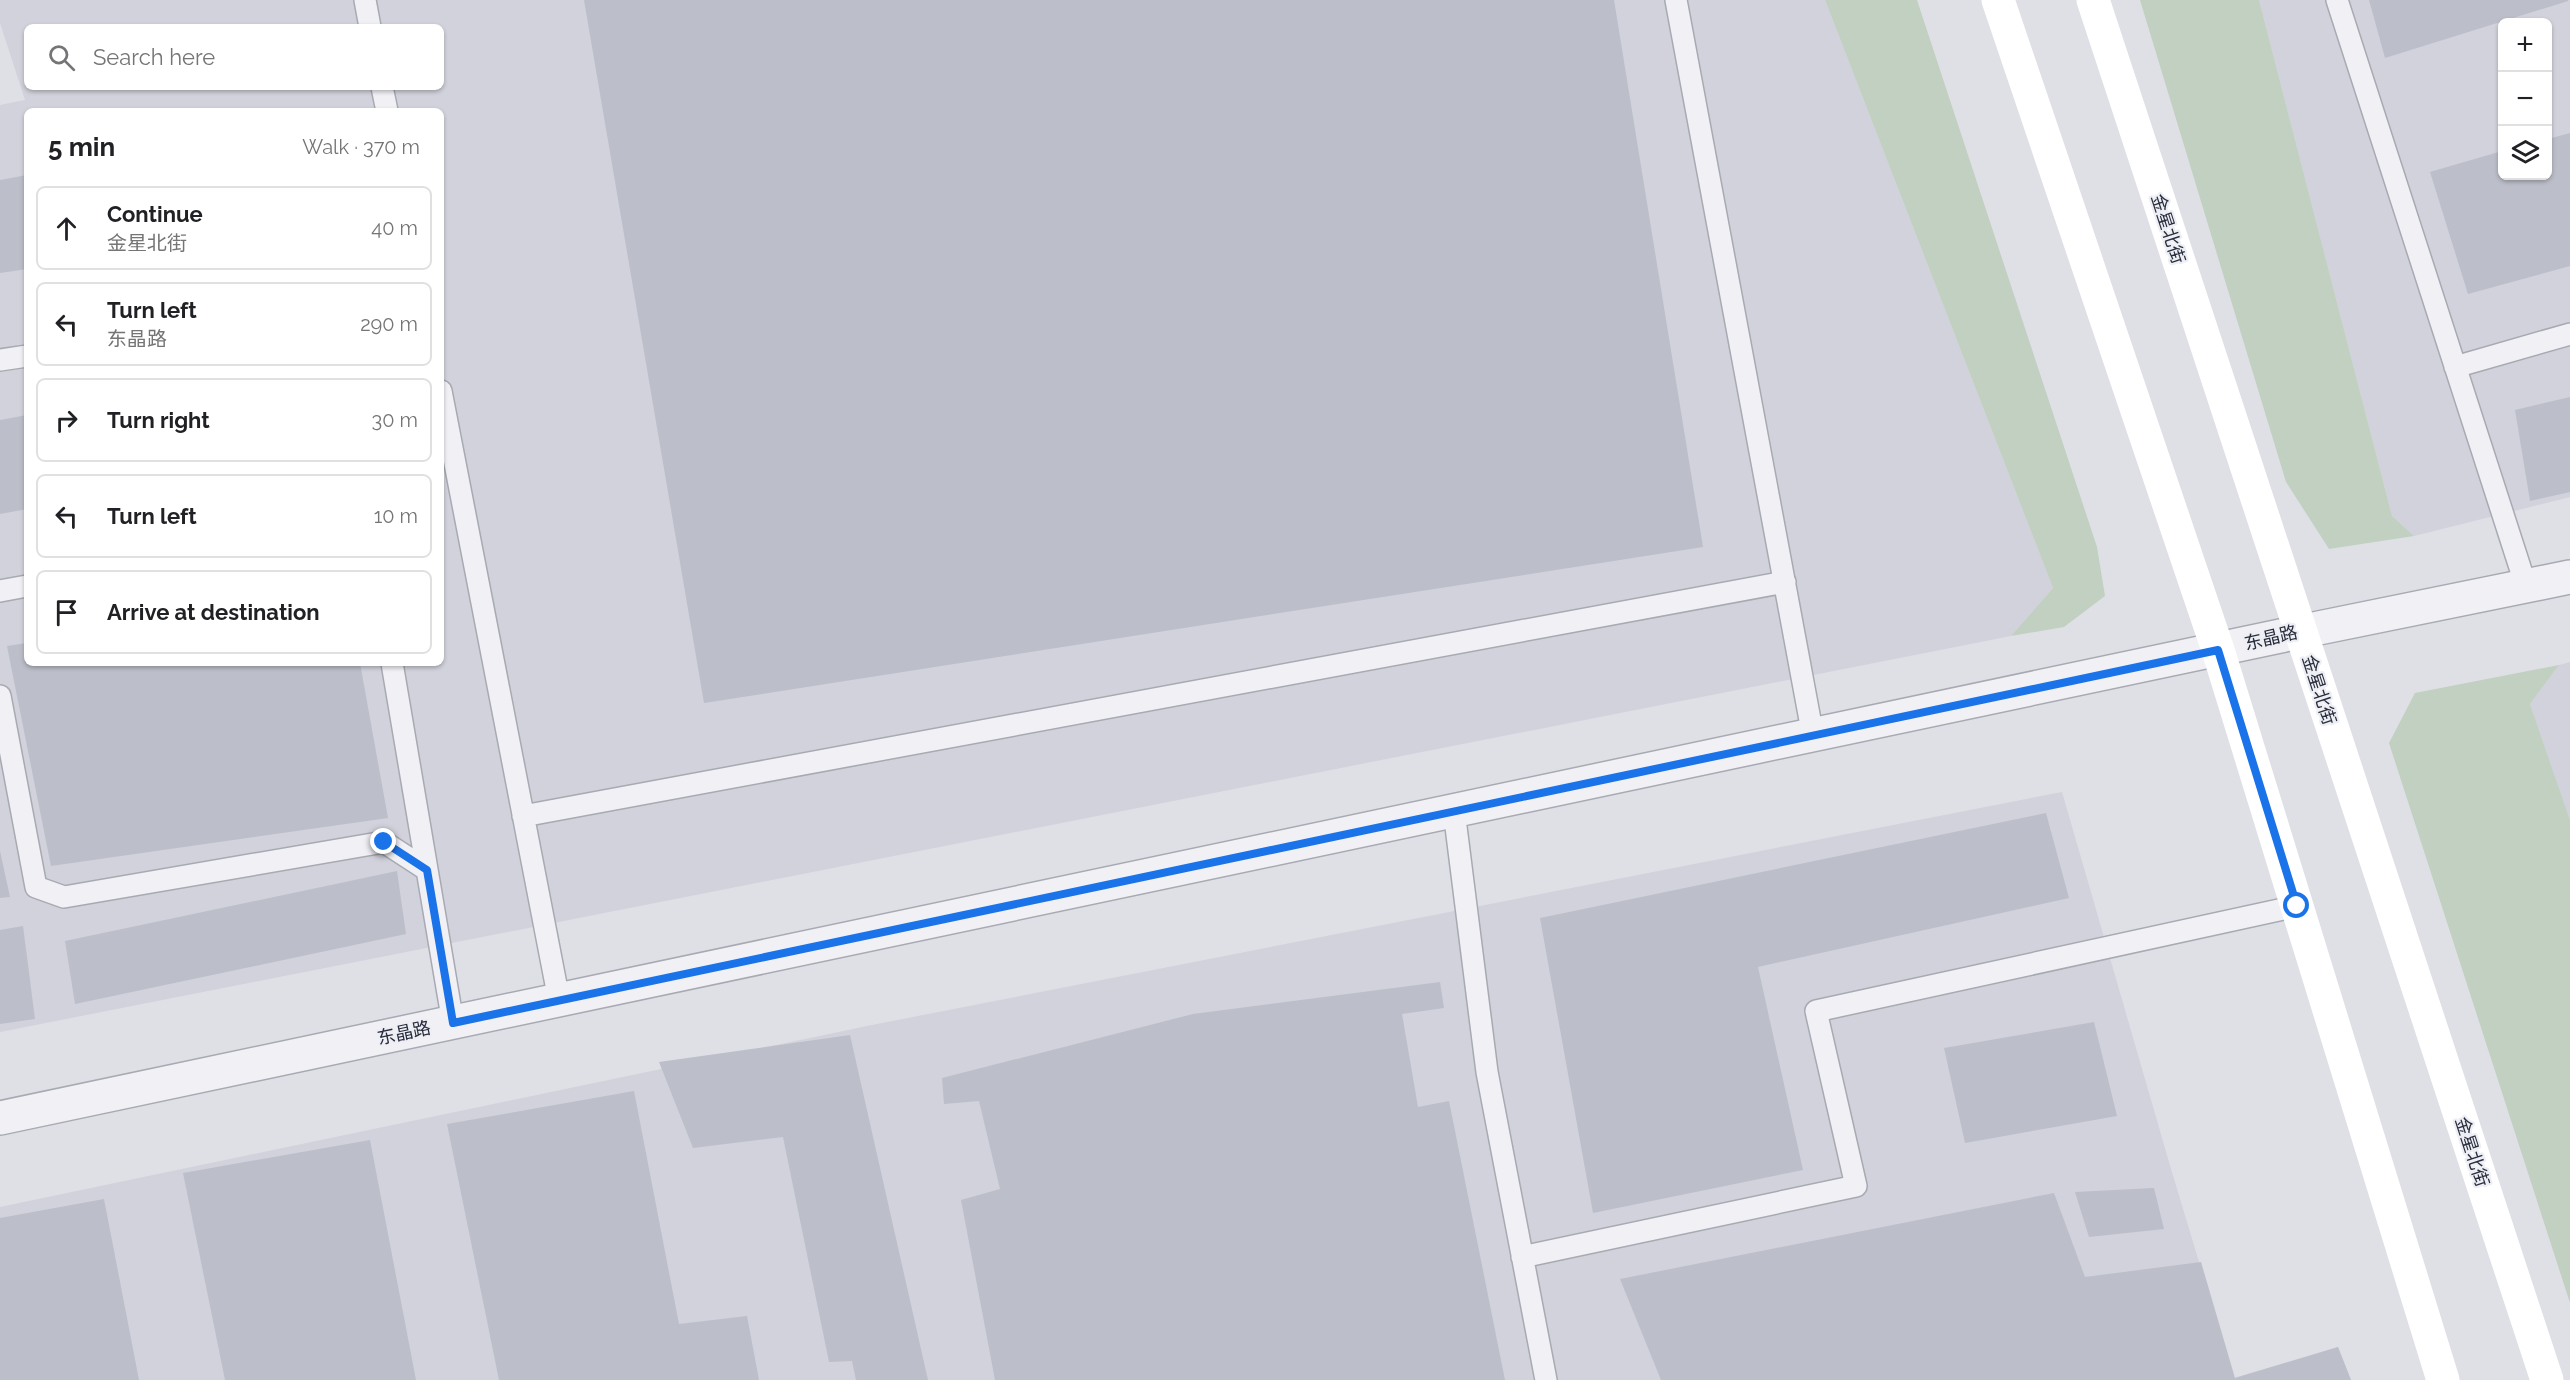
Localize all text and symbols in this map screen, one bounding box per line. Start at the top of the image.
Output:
map controls [2498,18,2552,180]
button: + [2498,18,2552,72]
search box [24,24,444,90]
icon: search [45,41,78,74]
text: Search here [93,44,215,70]
button: − [2498,72,2552,126]
button: layers [2498,126,2552,180]
text: 5 min [48,132,115,162]
text: Walk · 370 m [302,135,420,159]
street label: 金星北街 [2147,191,2190,266]
text: Continue [107,201,203,227]
icon: ahead [50,212,83,245]
text: 40 m [371,216,418,240]
text: 金星北街 [107,231,187,255]
text: Turn left [107,297,197,323]
icon: left [50,308,83,341]
text: 290 m [360,312,418,336]
text: 东晶路 [107,327,167,351]
icon: right [50,404,83,437]
text: Turn right [107,407,210,433]
text: 30 m [372,408,418,432]
icon: left [50,500,83,533]
text: Turn left [107,503,197,529]
text: 10 m [374,504,418,528]
icon: arrive [50,596,83,629]
text: Arrive at destination [107,599,320,625]
street label: 东晶路 [2242,621,2300,654]
street label: 金星北街 [2298,652,2341,727]
route end [370,828,396,854]
route start [2283,892,2309,918]
street label: 东晶路 [375,1017,432,1048]
street label: 金星北街 [2451,1114,2494,1189]

